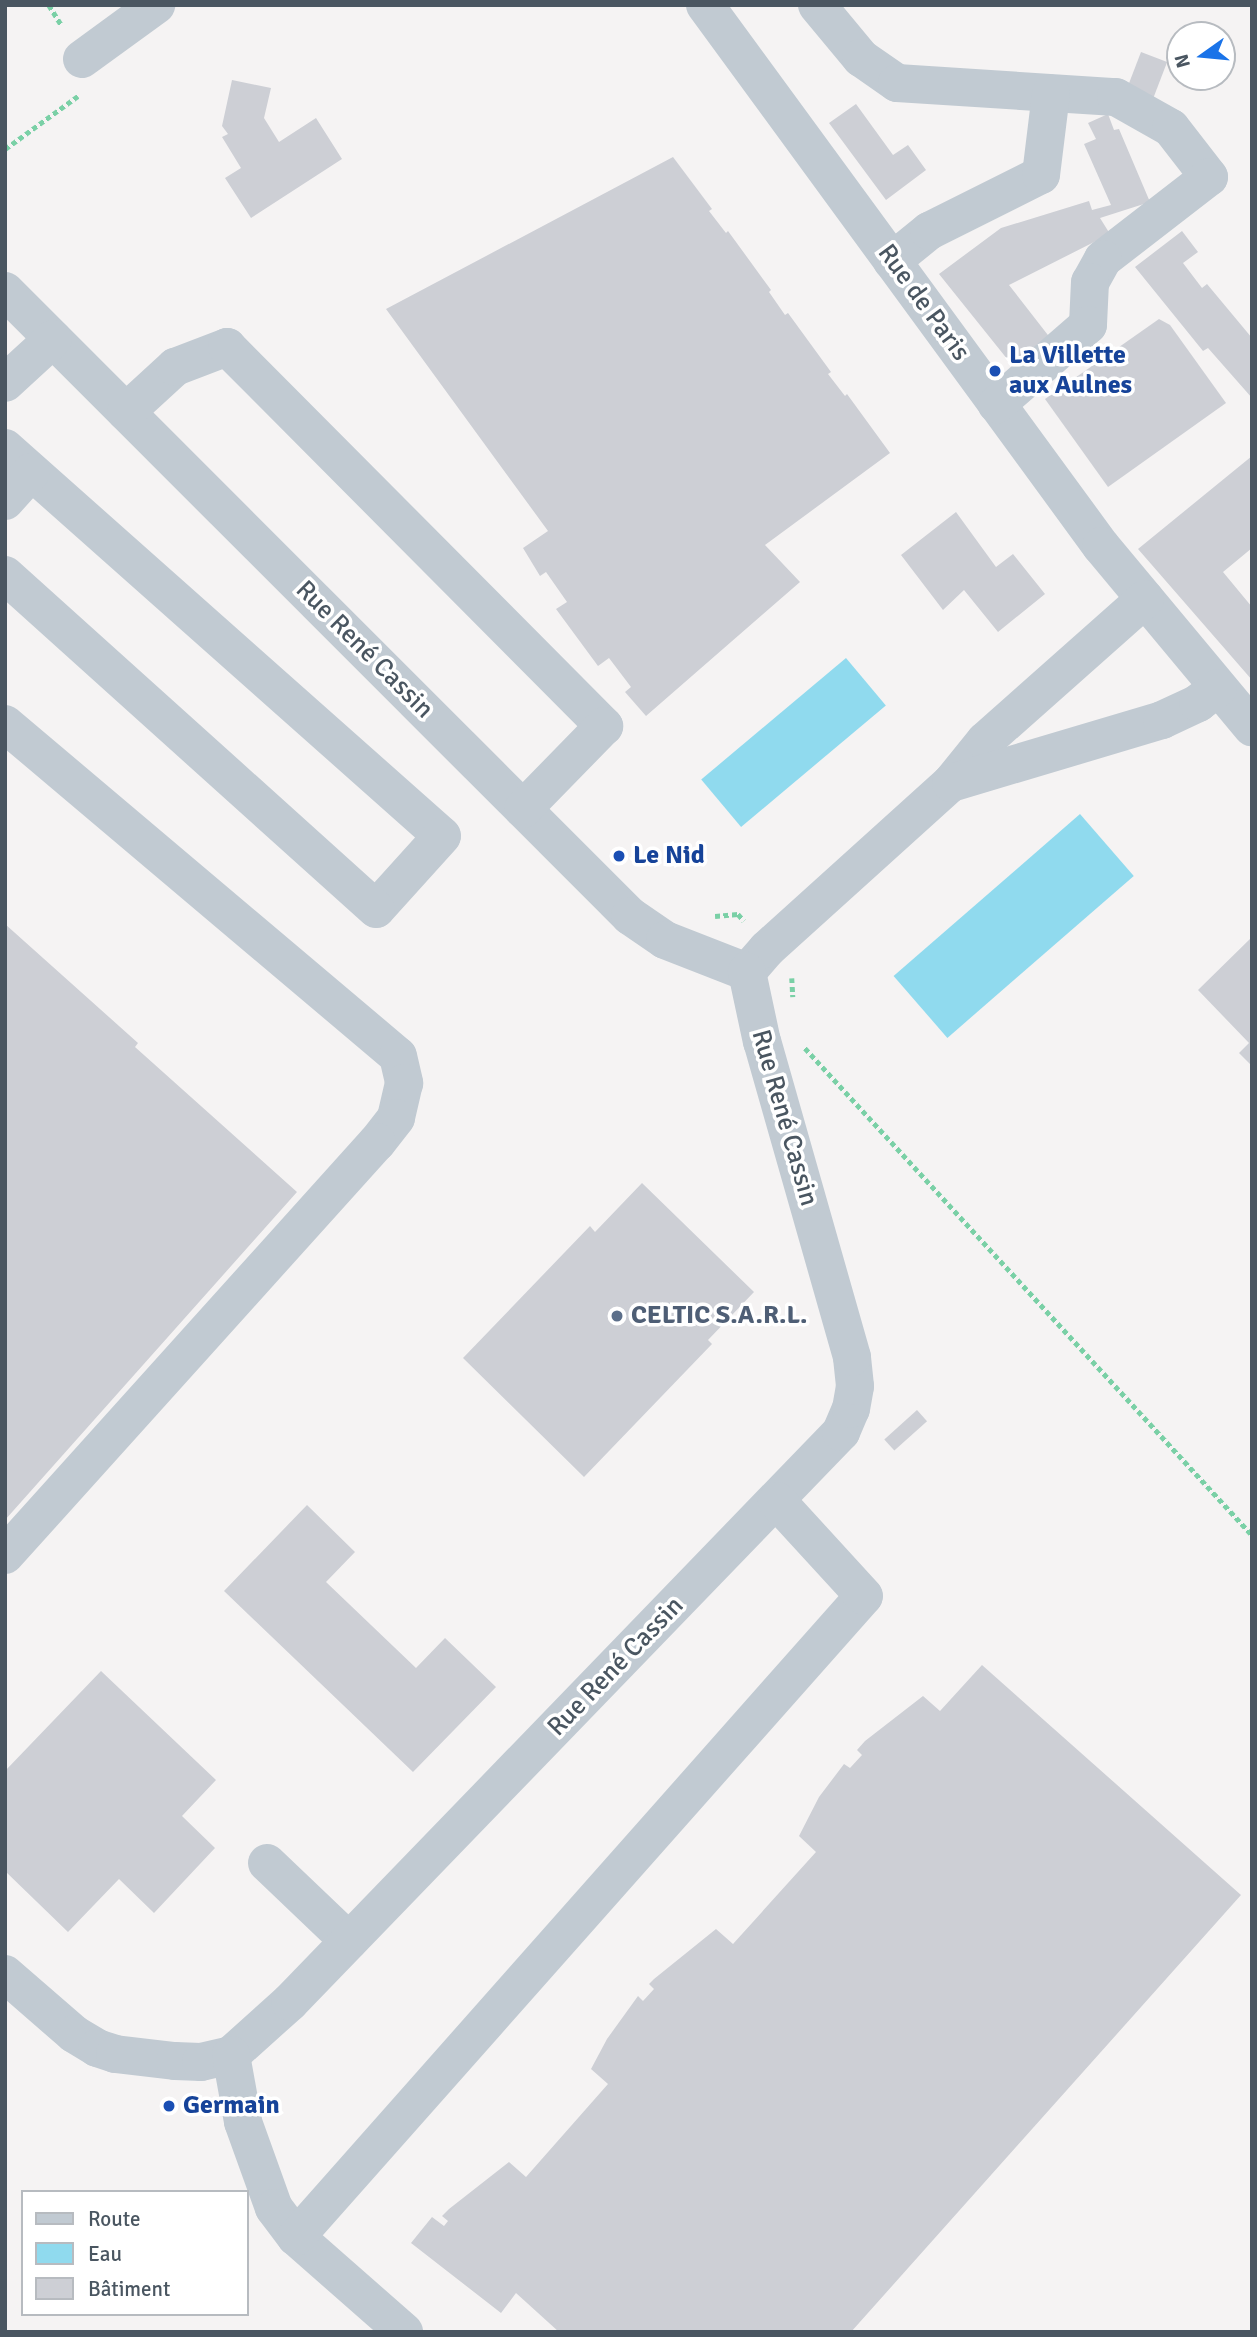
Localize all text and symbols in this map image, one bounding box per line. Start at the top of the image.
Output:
north arrow [1166,21,1236,91]
text: N [1169,51,1196,70]
street label: Rue de Paris [870,239,976,367]
place label: La Villette aux Aulnes [1009,340,1132,402]
marker: La Villette aux Aulnes [987,363,1003,379]
street label: Rue René Cassin [289,575,439,725]
place label: Le Nid [633,840,705,872]
marker: Le Nid [611,848,627,864]
street label: Rue René Cassin [744,1026,824,1210]
place label: CELTIC S.A.R.L. [631,1300,807,1332]
marker: CELTIC S.A.R.L. [609,1308,625,1324]
street label: Rue René Cassin [542,1591,690,1743]
place label: Germain [183,2090,280,2122]
marker: Germain [161,2098,177,2114]
legend [21,2190,248,2316]
text: Route [88,2206,140,2232]
text: Eau [88,2241,122,2267]
text: Bâtiment [88,2276,170,2302]

